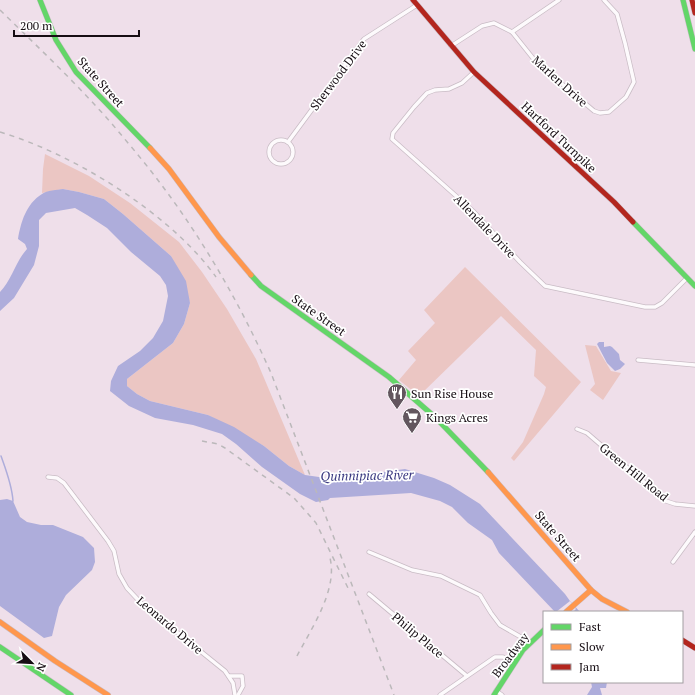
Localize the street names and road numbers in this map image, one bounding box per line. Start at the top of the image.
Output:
street label: Sherwood Drive [307,37,369,113]
street label: Marlen Drive [529,52,591,110]
street label: State Street [75,54,128,111]
street label: Hartford Turnpike [519,99,599,175]
street label: Allendale Drive [451,191,519,261]
street label: State Street [289,291,349,339]
street label: Green Hill Road [597,440,672,505]
street label: State Street [532,508,584,565]
street label: Leonardo Drive [134,593,206,657]
street label: Philip Place [389,609,447,661]
street label: Broadway [488,629,532,680]

